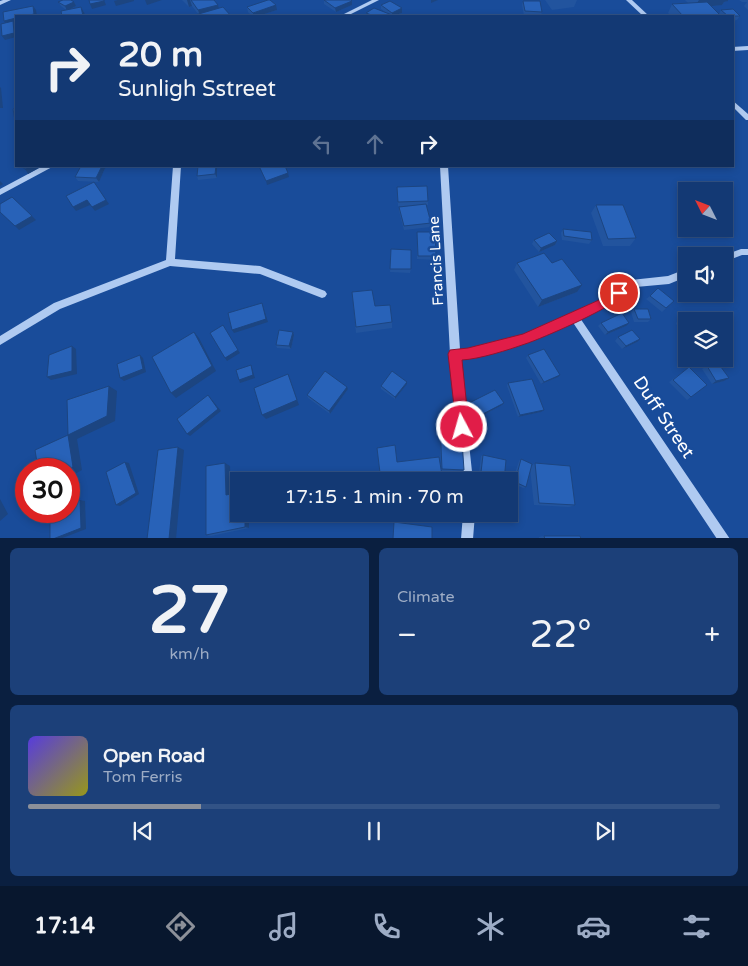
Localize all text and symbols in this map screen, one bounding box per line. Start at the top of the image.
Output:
text: 20 m [118,34,203,76]
icon: right [35,35,100,100]
text: Sunligh Sstreet [118,76,276,102]
icon: left [308,130,336,158]
icon: ahead [361,130,389,158]
icon: right [414,130,442,158]
north arrow [678,182,732,238]
map controls [678,182,733,367]
street label: Francis Lane [425,216,447,306]
button: sound [678,247,733,302]
pin [598,272,640,314]
icon: arrive [605,279,633,307]
button: layers [678,312,733,367]
street label: Duff Street [628,372,700,462]
position arrow [435,400,487,452]
speed limit sign: 30 [15,458,80,523]
text: 17:15 · 1 min · 70 m [284,486,464,508]
text: 27 [149,572,230,651]
text: Climate [397,587,455,607]
text: 22° [530,612,592,658]
text: − [397,618,417,652]
text: + [704,618,720,652]
text: km/h [169,644,210,664]
text: Open Road [103,745,205,767]
text: Tom Ferris [103,767,182,787]
icon: previous [129,817,157,845]
icon: pause [360,817,388,845]
icon: next [591,817,619,845]
icon: directions [163,909,198,944]
icon: music [266,909,301,944]
icon: phone [369,909,404,944]
icon: climate [473,909,508,944]
icon: car [576,909,611,944]
icon: filters [679,909,714,944]
text: 17:14 [34,913,95,939]

